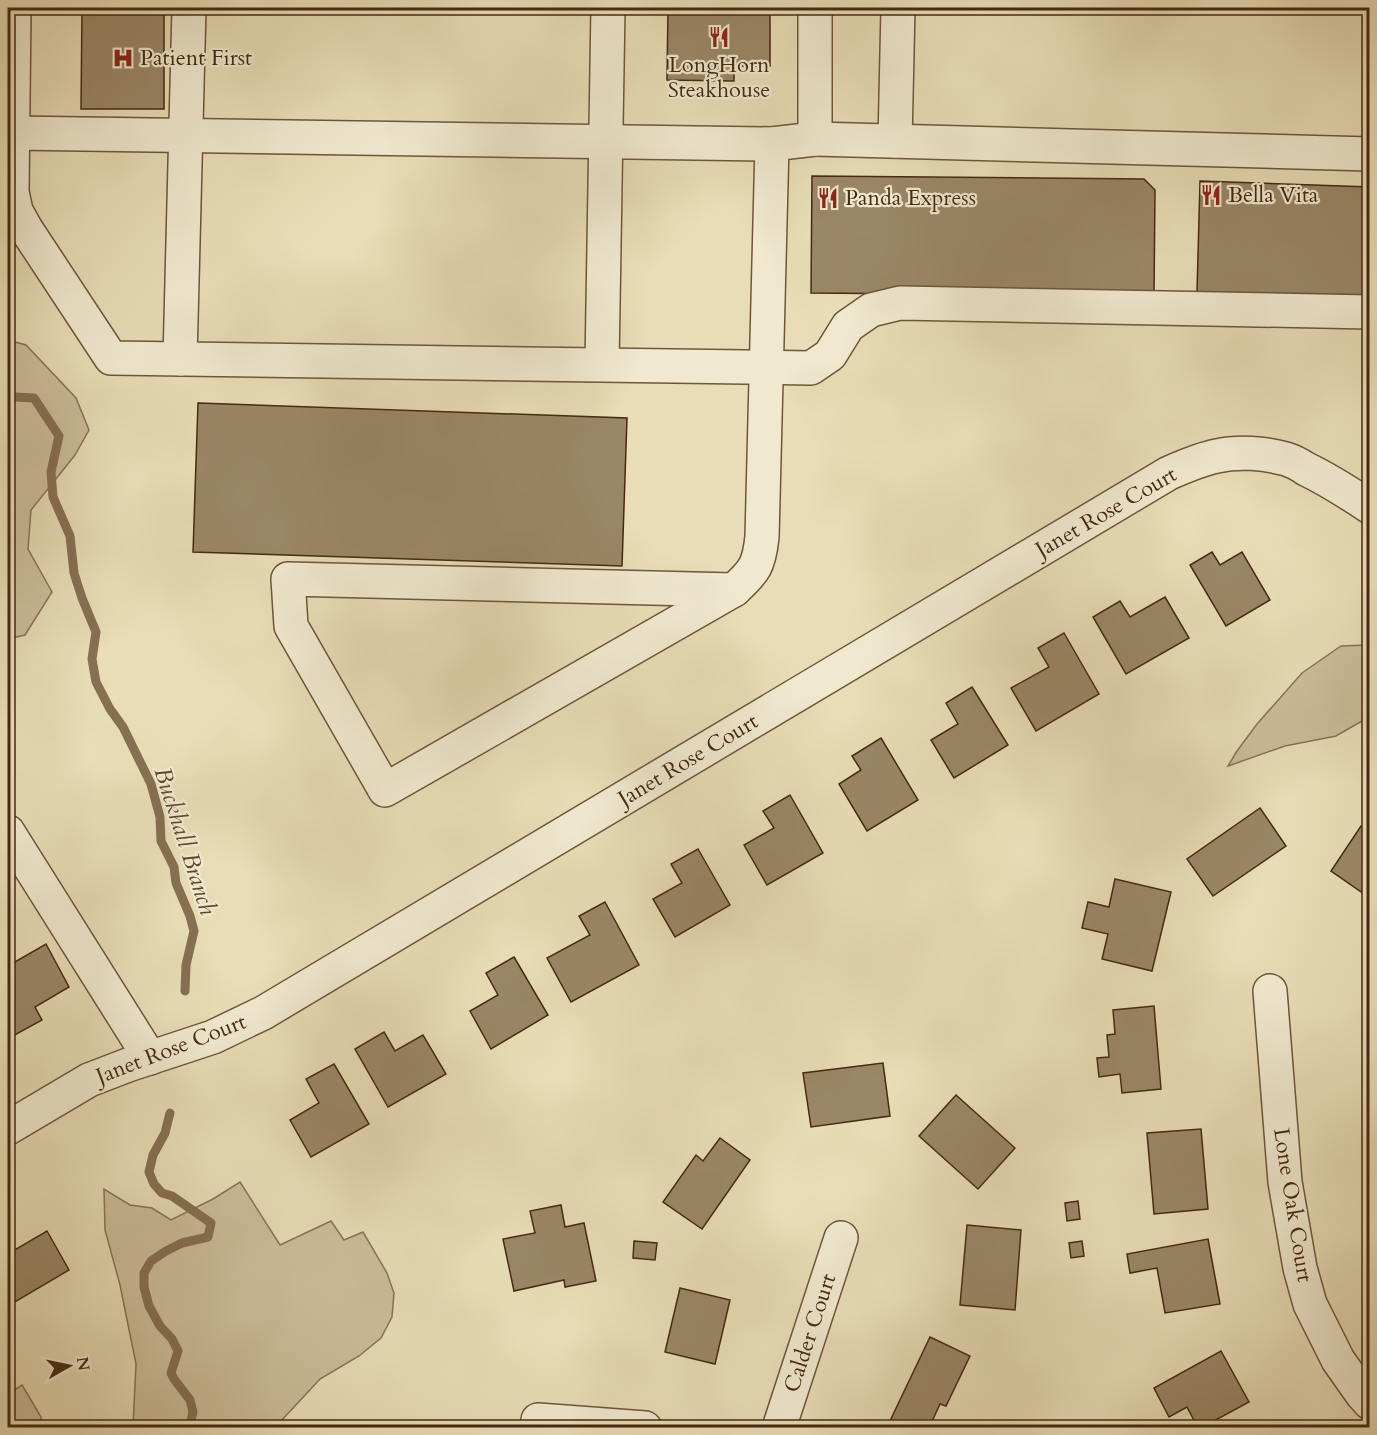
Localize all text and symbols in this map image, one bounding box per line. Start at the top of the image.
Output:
restaurant icon: LongHorn Steakhouse [707,25,731,49]
place label: Patient First [140,43,252,73]
hospital icon: Patient First [111,46,135,70]
place label: LongHorn Steakhouse [668,50,770,105]
place label: Bella Vita [1228,180,1319,210]
place label: Panda Express [845,183,976,213]
restaurant icon: Bella Vita [1199,183,1223,207]
restaurant icon: Panda Express [816,186,840,210]
street label: Janet Rose Court [1027,459,1182,566]
street label: Janet Rose Court [610,706,764,815]
water label: Buckhall Branch [146,763,225,920]
street label: Janet Rose Court [89,1007,250,1092]
street label: Lone Oak Court [1266,1126,1320,1284]
street label: Calder Court [777,1270,843,1396]
north arrow [39,1336,99,1396]
text: N [71,1355,95,1372]

